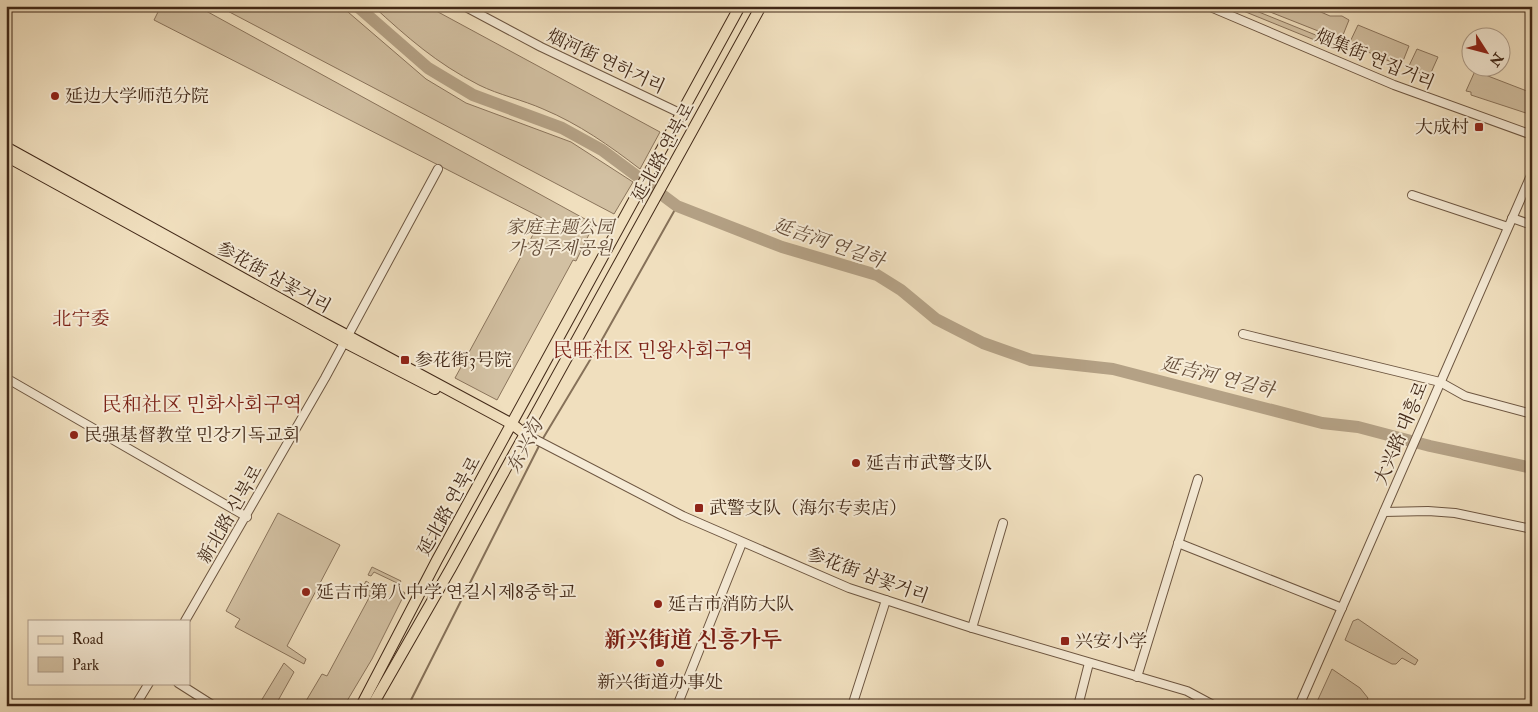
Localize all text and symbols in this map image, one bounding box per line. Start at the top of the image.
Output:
street label: 烟河街 연하거리 [543,24,668,99]
street label: 烟集街 연집거리 [1312,24,1438,95]
north arrow [1460,28,1510,78]
text: N [1485,48,1507,70]
place label: 延边大学师范分院 [65,85,209,108]
marker: 延边大学师范分院 [49,90,61,102]
street label: 延北路 연북로 [627,99,700,206]
place label: 大成村 [1415,116,1469,139]
marker: 大成村 [1473,121,1485,133]
water label: 延吉河 연길하 [770,213,890,274]
park label: 家庭主题公园 가정주제공원 [506,216,617,260]
street label: 参花街 삼꽃거리 [212,237,335,318]
district label: 北宁委 [52,307,110,331]
district label: 民旺社区 민왕사회구역 [553,338,753,363]
place label: 参花街3号院 [415,349,512,372]
water label: 延吉河 연길하 [1159,351,1280,403]
marker: 参花街3号院 [399,354,411,366]
street label: 大兴路 대흥로 [1369,378,1434,488]
district label: 民和社区 민화사회구역 [102,392,302,417]
water label: 东兴沟 [501,413,550,477]
place label: 民强基督教堂 민강기독교회 [84,424,300,447]
marker: 民强基督教堂 민강기독교회 [68,429,80,441]
place label: 延吉市武警支队 [866,452,992,475]
street label: 延北路 연북로 [413,453,486,560]
marker: 延吉市武警支队 [850,457,862,469]
street label: 新北路 신북로 [193,461,268,568]
place label: 武警支队（海尔专卖店） [709,497,907,520]
marker: 武警支队（海尔专卖店） [693,502,705,514]
street label: 参花街 삼꽃거리 [804,543,932,608]
place label: 延吉市第八中学 연길시제8중학교 [316,581,577,604]
marker: 延吉市第八中学 연길시제8중학교 [300,586,312,598]
place label: 延吉市消防大队 [668,593,794,616]
marker: 延吉市消防大队 [652,598,664,610]
legend [28,620,190,684]
district label: 新兴街道 신흥가두 [604,626,783,654]
text: Road [72,630,104,649]
place label: 兴安小学 [1075,630,1147,653]
marker: 兴安小学 [1059,635,1071,647]
text: Park [72,656,99,675]
marker: 新兴街道办事处 [654,657,666,669]
place label: 新兴街道办事处 [597,671,723,694]

